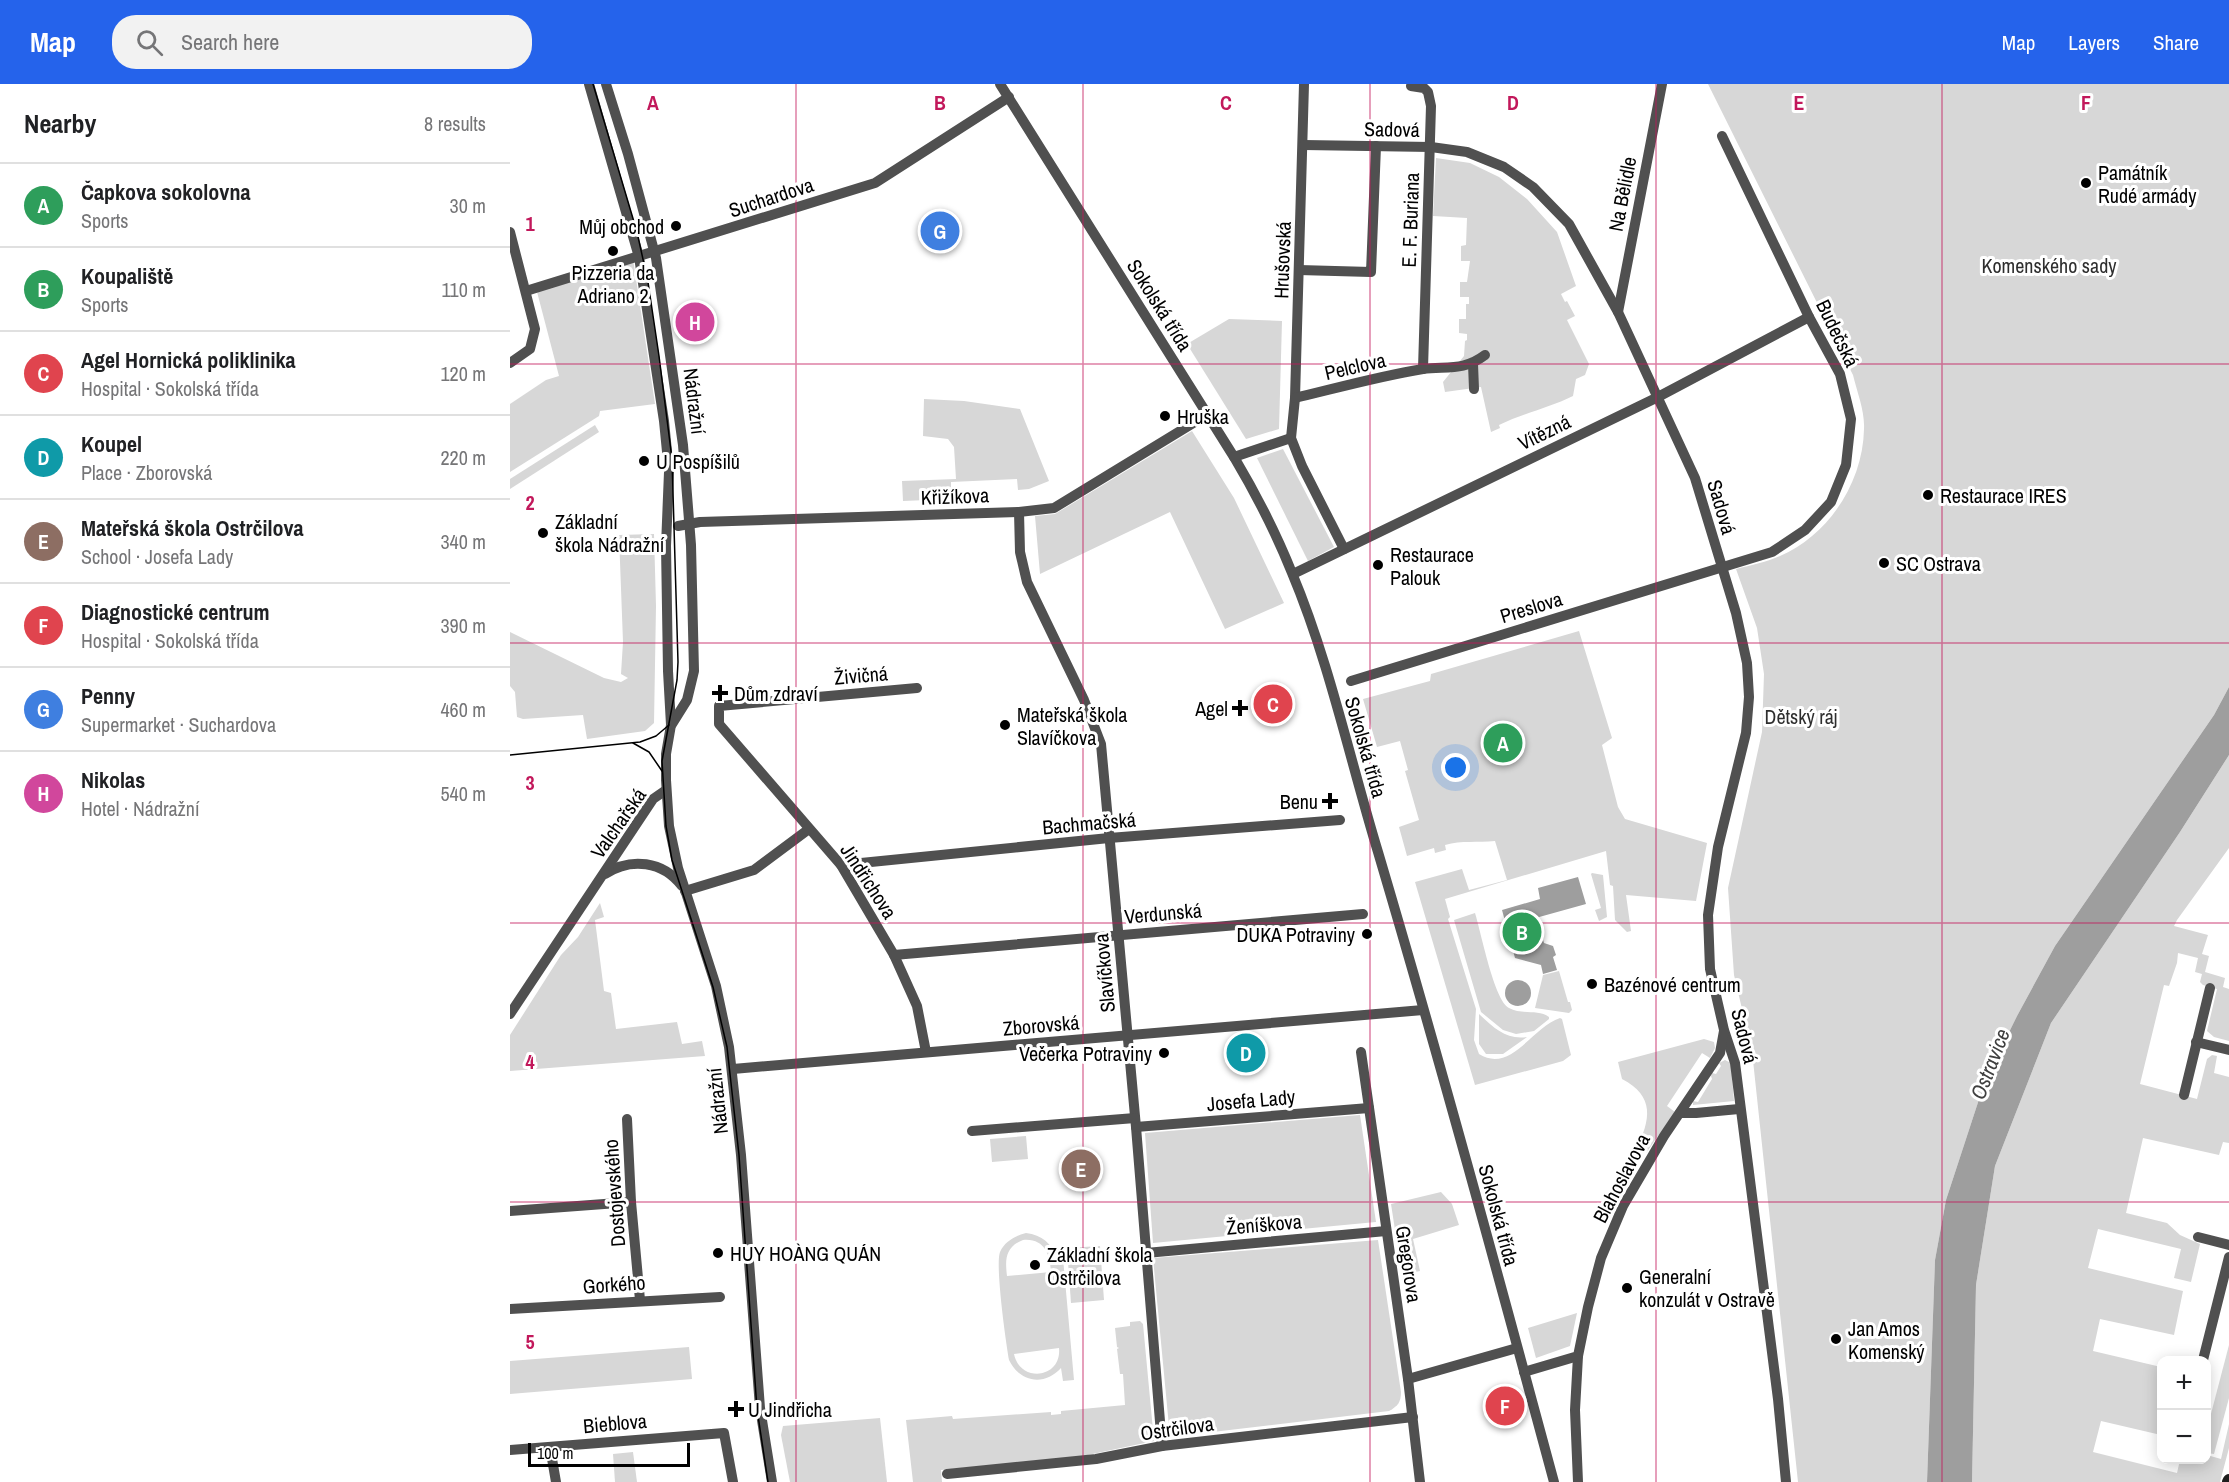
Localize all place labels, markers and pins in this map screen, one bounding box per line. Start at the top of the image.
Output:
place label: Památník Rudé armády [2098,159,2197,209]
marker: Památník Rudé armády [2079,176,2093,190]
pin: G [920,208,960,254]
place label: Můj obchod [579,213,664,240]
marker: Můj obchod [669,219,683,233]
marker: Pizzeria da Adriano 2 [606,244,620,258]
place label: Pizzeria da Adriano 2 [572,259,654,309]
pin: H [676,300,714,344]
place label: Hruška [1177,403,1229,430]
marker: Hruška [1158,409,1172,423]
place label: U Pospíšilů [656,448,740,475]
marker: U Pospíšilů [637,454,651,468]
place label: Restaurace IRES [1940,482,2067,509]
marker: Restaurace IRES [1921,488,1935,502]
place label: Základní škola Nádražní [555,508,665,558]
marker: Základní škola Nádražní [536,526,550,540]
place label: Restaurace Palouk [1390,541,1474,591]
place label: SC Ostrava [1896,550,1981,577]
marker: SC Ostrava [1877,556,1891,570]
marker: Restaurace Palouk [1371,558,1385,572]
place label: Dům zdraví [734,680,818,707]
pin: C [1254,682,1293,726]
marker: Dům zdraví [711,684,729,702]
place label: Agel [1194,695,1228,722]
place label: Mateřská škola Slavíčkova [1017,701,1127,751]
marker: Agel [1233,701,1247,715]
marker: Mateřská škola Slavíčkova [998,718,1012,732]
pin: A [1484,720,1522,766]
place label: Benu [1280,788,1318,815]
marker: Benu [1323,794,1337,808]
pin: B [1502,910,1542,954]
place label: DUKA Potraviny [1237,921,1356,948]
marker: DUKA Potraviny [1360,927,1374,941]
place label: Bazénové centrum [1604,971,1741,998]
marker: Bazénové centrum [1585,977,1599,991]
pin: D [1226,1030,1266,1076]
place label: Večerka Potraviny [1019,1040,1153,1067]
marker: Večerka Potraviny [1157,1046,1171,1060]
pin: E [1062,1146,1100,1192]
place label: HUY HOÀNG QUÁN [730,1240,881,1267]
place label: Základní škola Ostrčilova [1047,1241,1153,1291]
marker: HUY HOÀNG QUÁN [711,1246,725,1260]
marker: Základní škola Ostrčilova [1028,1258,1042,1272]
place label: Generalní konzulát v Ostravě [1639,1263,1775,1313]
marker: Generalní konzulát v Ostravě [1620,1281,1634,1295]
place label: Jan Amos Komenský [1848,1315,1925,1365]
marker: Jan Amos Komenský [1829,1332,1843,1346]
pin: F [1486,1384,1524,1428]
place label: U Jindřicha [748,1396,832,1423]
marker: U Jindřicha [729,1402,743,1416]

